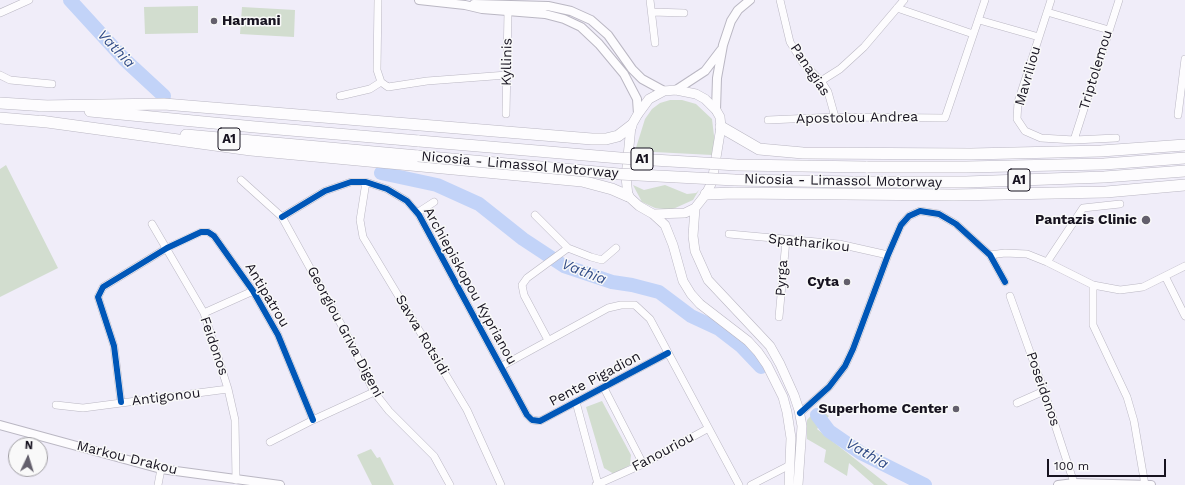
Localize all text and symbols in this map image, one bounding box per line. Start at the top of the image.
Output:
place label: Harmani [222,13,281,29]
marker: Harmani [209,16,219,26]
water label: Vathia [93,26,139,72]
street label: Triptolemou [1076,28,1116,112]
street label: Kyllinis [498,38,516,86]
street label: Panagias [786,41,834,99]
street label: Mavriliou [1011,44,1045,108]
street label: Apostolou Andrea [796,109,918,127]
road number: A1 [218,128,240,150]
street label: Nicosia - Limassol Motorway [421,148,619,182]
road number: A1 [631,148,653,170]
road number: A1 [1008,169,1030,191]
street label: Nicosia - Limassol Motorway [744,171,942,191]
street label: Archiepiskopou Kyprianou [420,204,520,368]
place label: Pantazis Clinic [1035,212,1137,228]
marker: Pantazis Clinic [1140,214,1152,226]
street label: Spatharikou [767,230,851,256]
water label: Vathia [559,255,609,289]
street label: Pyrga [772,259,792,297]
street label: Antipatrou [241,260,293,330]
street label: Georgiou Griva Digeni [303,264,387,400]
place label: Cyta [807,274,839,290]
marker: Cyta [842,277,852,287]
street label: Savva Rotsidi [392,292,452,378]
street label: Feidonos [196,314,232,378]
street label: Pente Pigadion [546,348,644,410]
street label: Poseidonos [1022,350,1064,428]
street label: Antigonou [131,384,201,410]
place label: Superhome Center [819,401,948,417]
marker: Superhome Center [951,404,961,414]
street label: Fanouriou [629,429,697,475]
water label: Vathia [843,435,891,473]
north arrow [8,437,48,477]
street label: Markou Drakou [75,437,179,479]
text: N [24,439,33,452]
scale bar [1049,451,1168,477]
text: 100 m [1054,459,1089,473]

